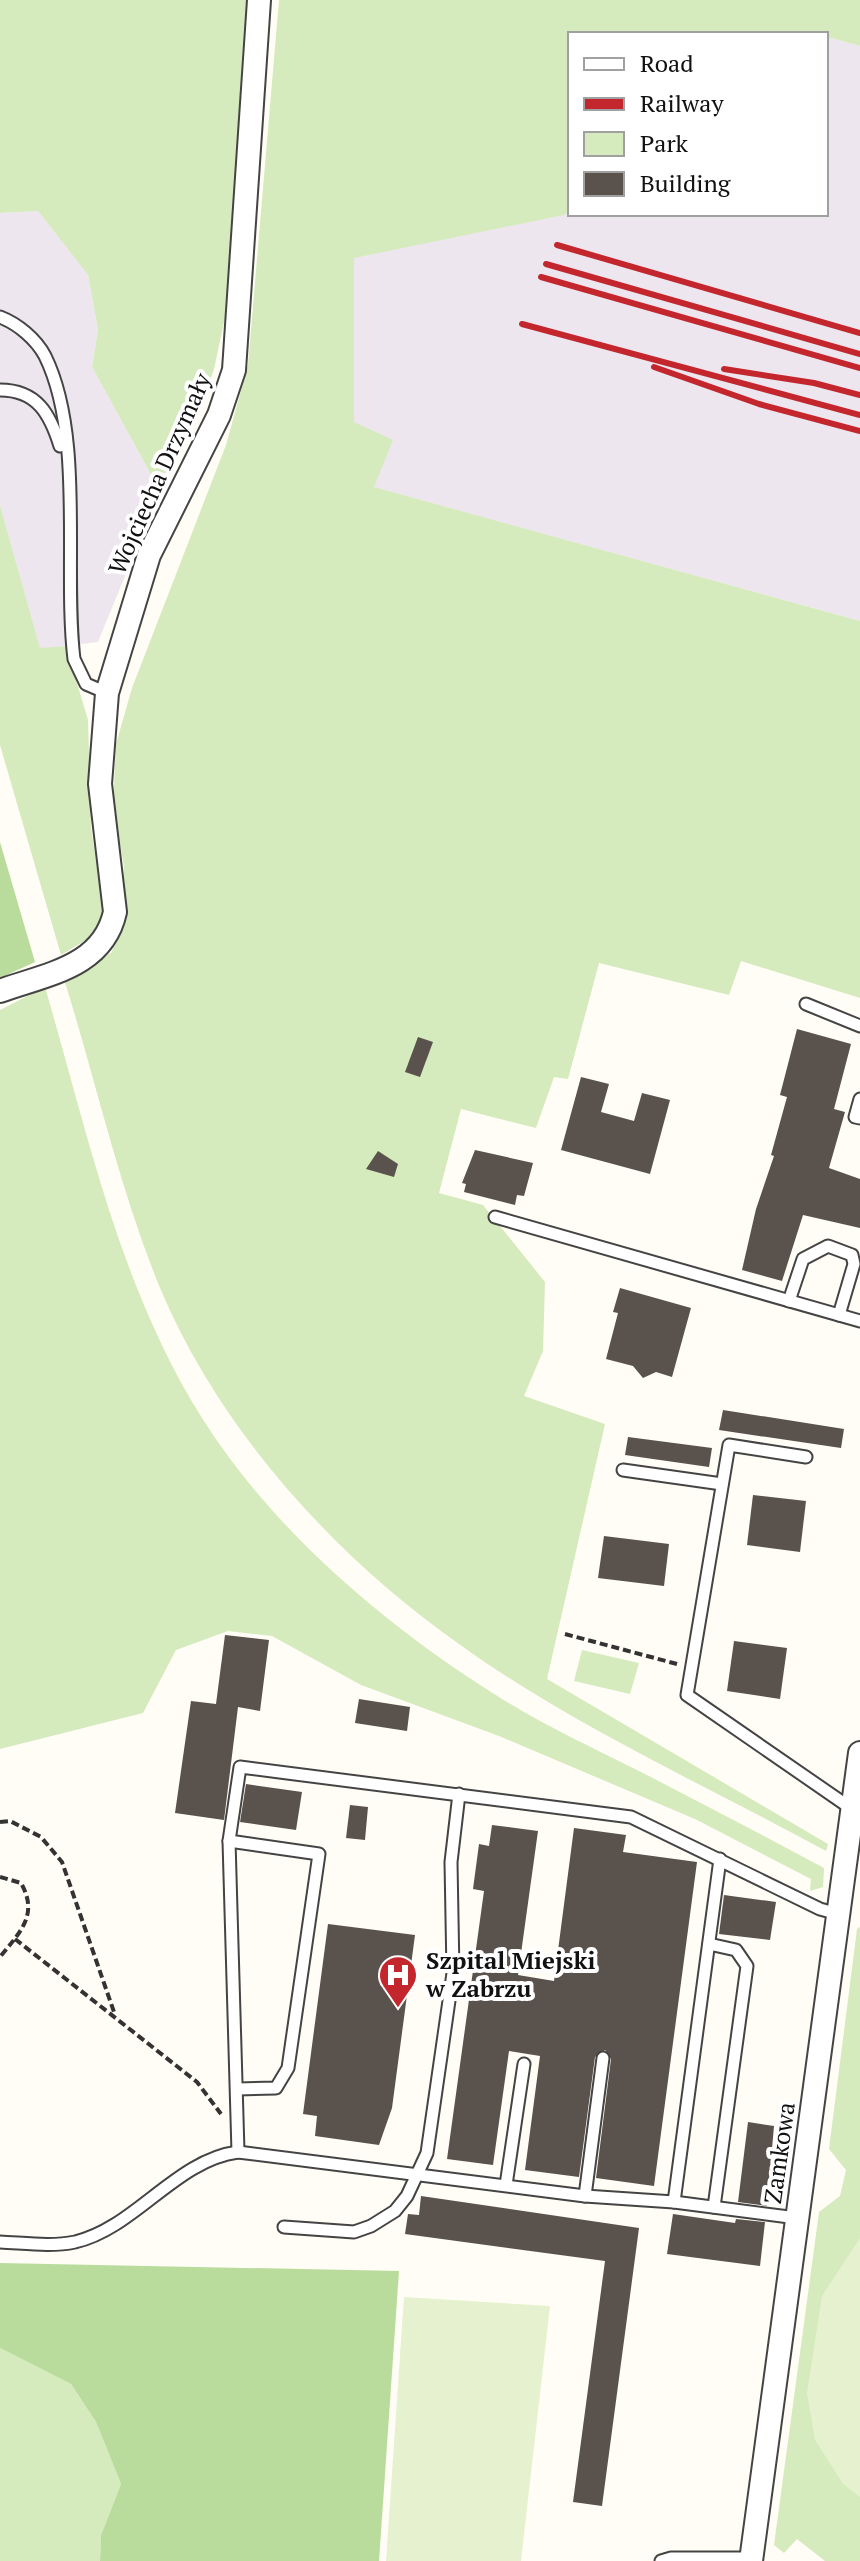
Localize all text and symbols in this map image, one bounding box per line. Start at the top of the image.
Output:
legend [568,32,828,216]
text: Road [640,47,694,79]
text: Railway [640,87,724,119]
text: Park [640,127,689,159]
text: Building [640,167,731,199]
street label: Wojciecha Drzymały [100,367,218,579]
place label: Szpital Miejski w Zabrzu [425,1944,595,2004]
hospital icon: Szpital Miejski w Zabrzu [377,1954,419,2009]
street label: Zamkowa [756,2100,802,2206]

